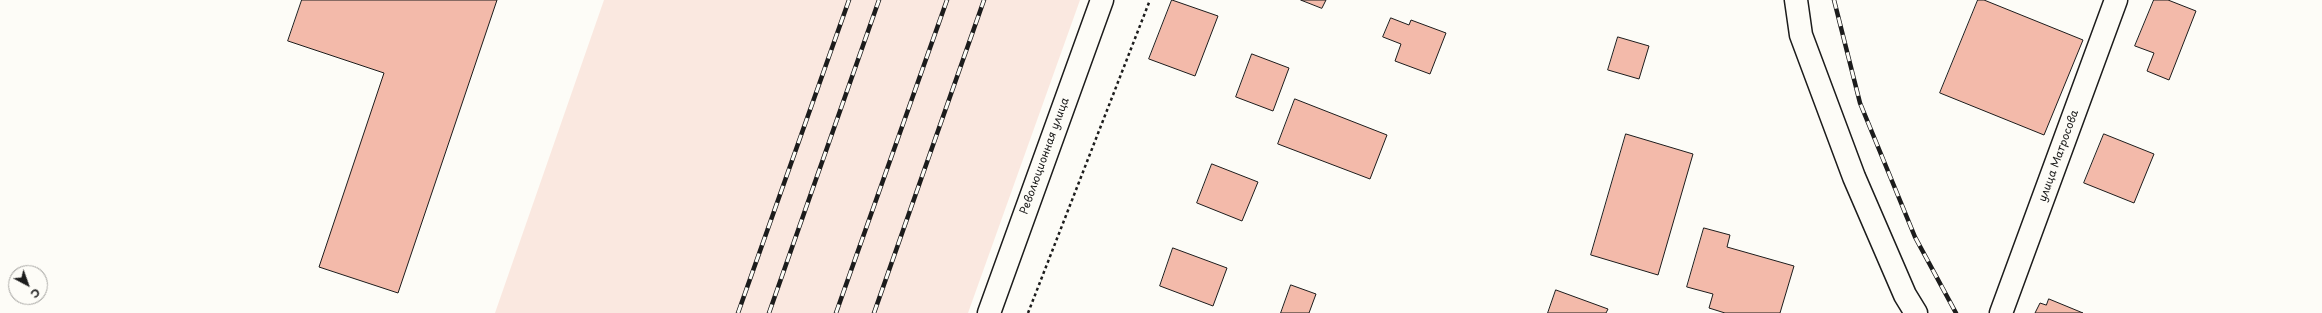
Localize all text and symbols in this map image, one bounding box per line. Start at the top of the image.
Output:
street label: Революционная улица [1018,96,1072,216]
street label: улица Матросова [2036,108,2082,204]
north arrow [8,265,48,305]
text: С [27,285,44,303]

